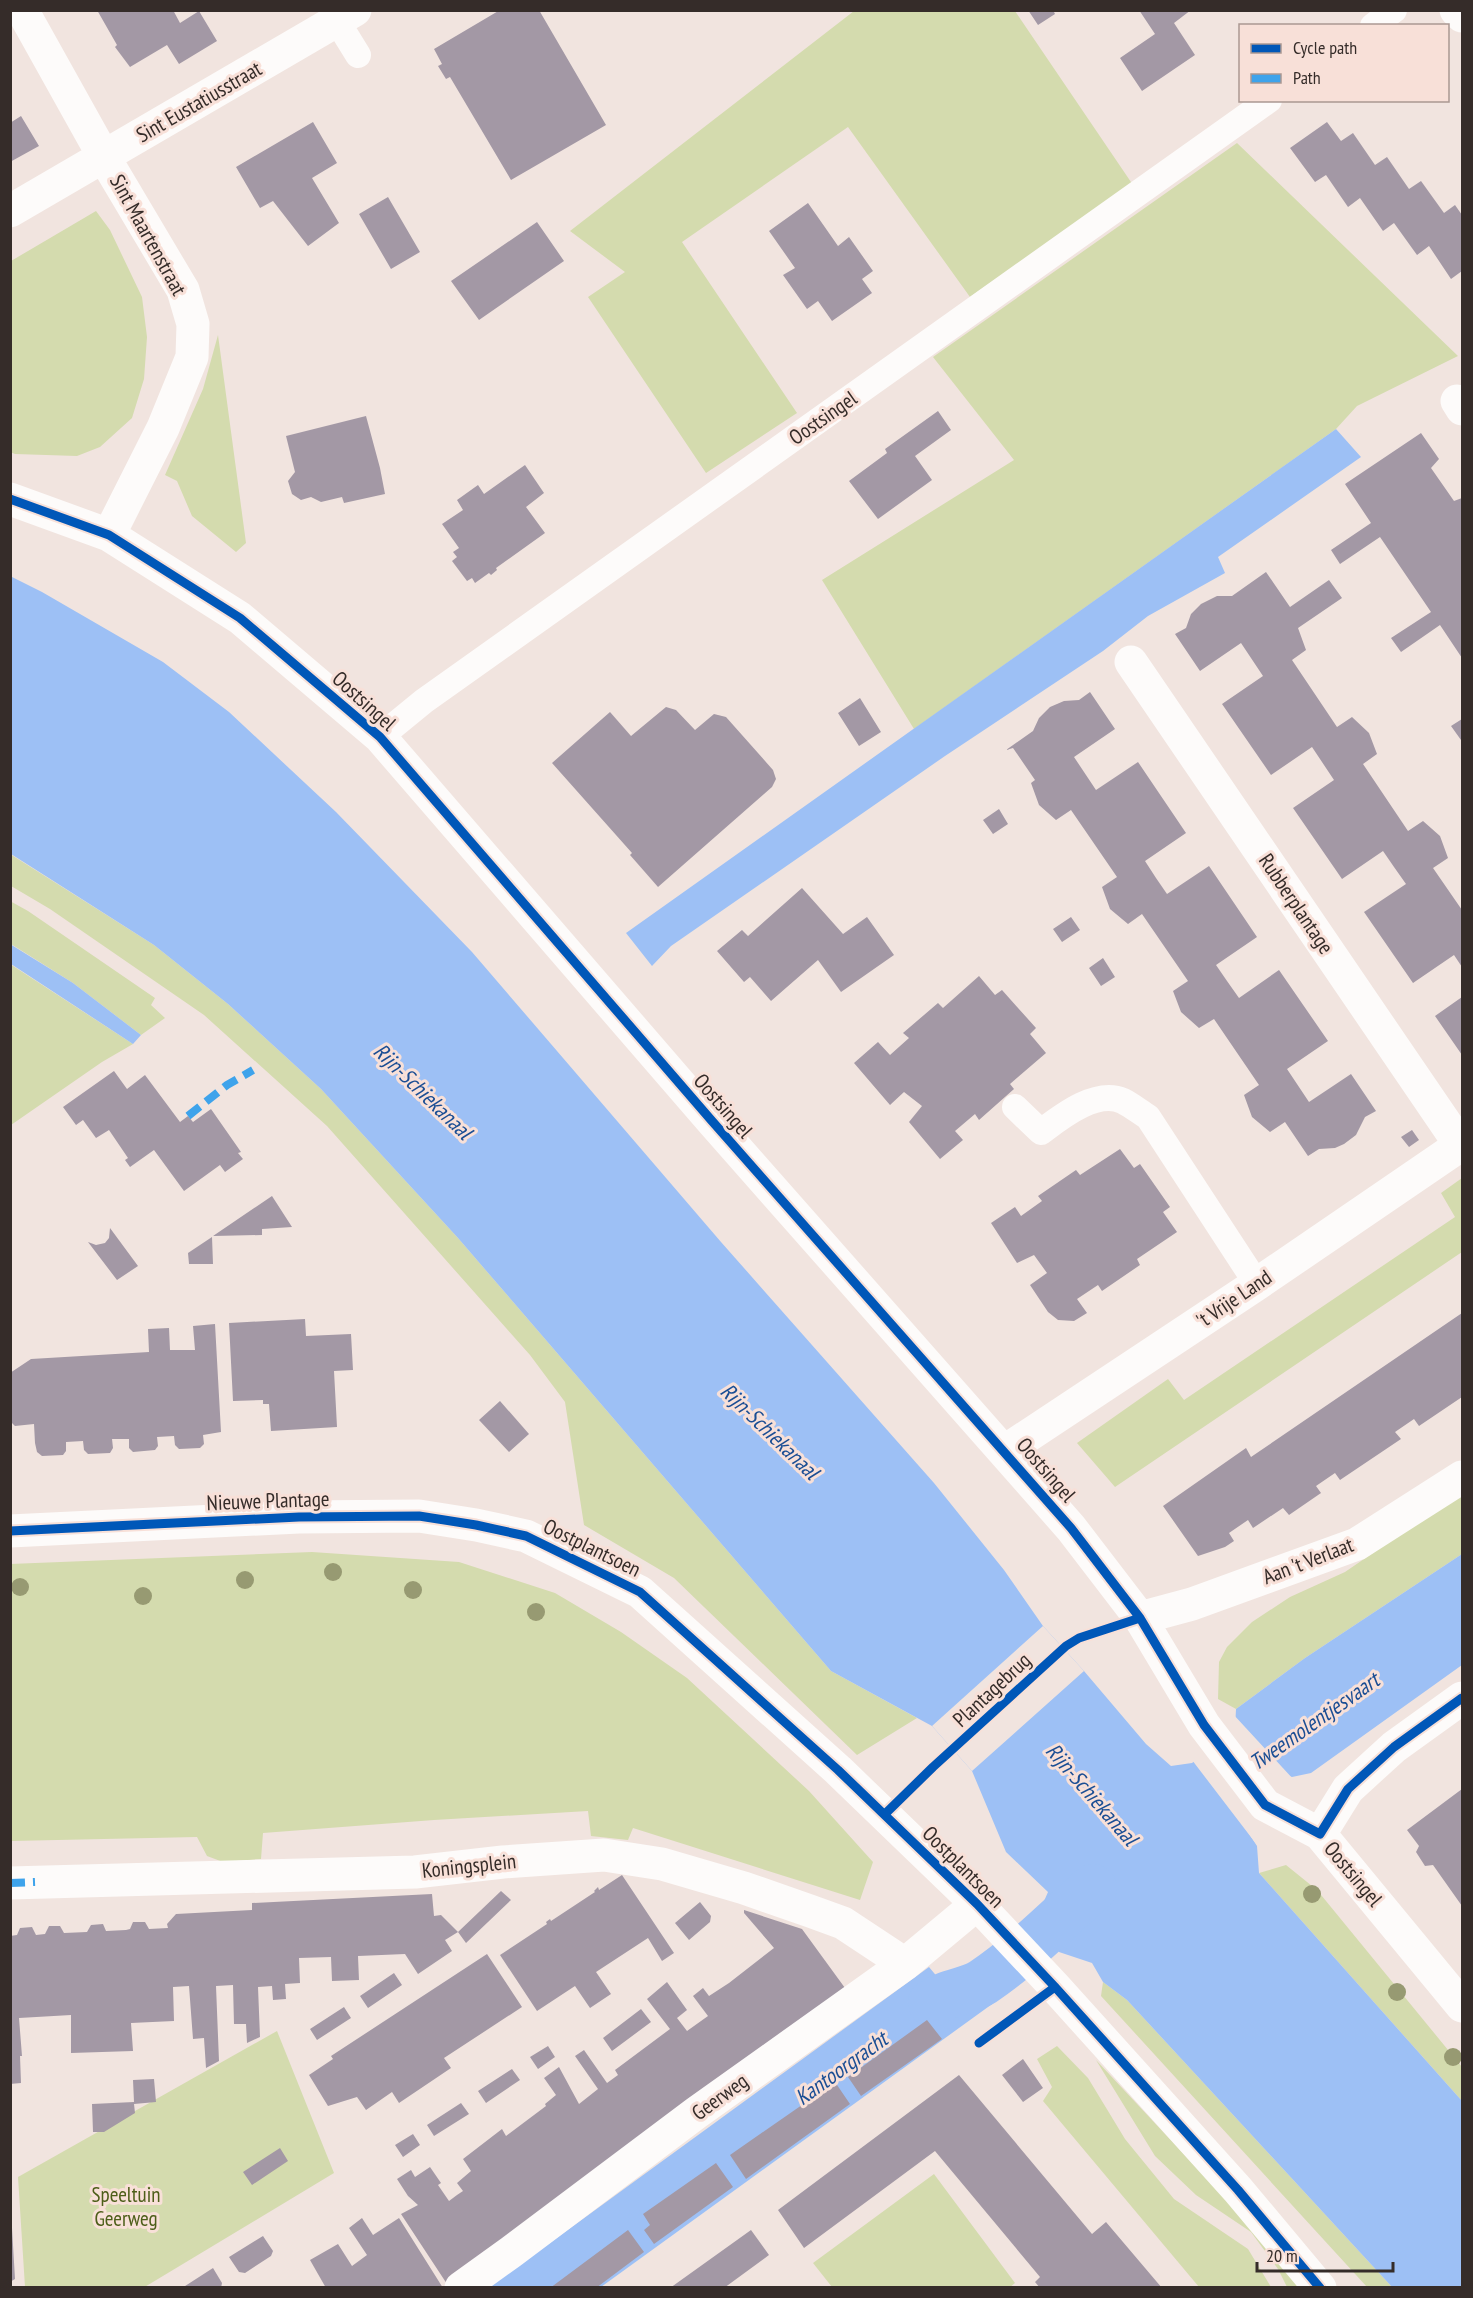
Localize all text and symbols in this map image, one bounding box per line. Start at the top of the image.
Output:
legend [1239,24,1449,102]
text: Cycle path [1293,36,1357,59]
street label: Sint Eustatiusstraat [131,55,266,148]
text: Path [1293,66,1321,89]
street label: Sint Maartenstraat [104,170,193,300]
street label: Oostsingel [783,384,862,451]
street label: Oostsingel [327,665,402,736]
street label: Rubberplantage [1253,848,1340,959]
water label: Rijn-Schiekanaal [368,1037,480,1146]
street label: Oostsingel [688,1068,759,1144]
street label: 't Vrije Land [1191,1263,1277,1334]
water label: Rijn-Schiekanaal [715,1377,827,1486]
street label: Oostsingel [1011,1432,1082,1508]
street label: Nieuwe Plantage [206,1485,330,1516]
street label: Oostplantsoen [539,1512,645,1583]
street label: Aan 't Verlaat [1259,1531,1357,1590]
street label: Plantagebrug [947,1647,1036,1733]
water label: Tweemolentjesvaart [1244,1664,1387,1776]
water label: Rijn-Schiekanaal [1040,1737,1145,1852]
street label: Oostplantsoen [917,1820,1010,1913]
street label: Oostsingel [1318,1836,1389,1912]
street label: Koningsplein [421,1847,517,1884]
water label: Kantoorgracht [789,2023,895,2111]
street label: Geerweg [686,2067,753,2126]
park label: Speeltuin Geerweg [92,2181,160,2232]
scale bar [1257,2235,1394,2273]
text: 20 m [1266,2244,1298,2267]

